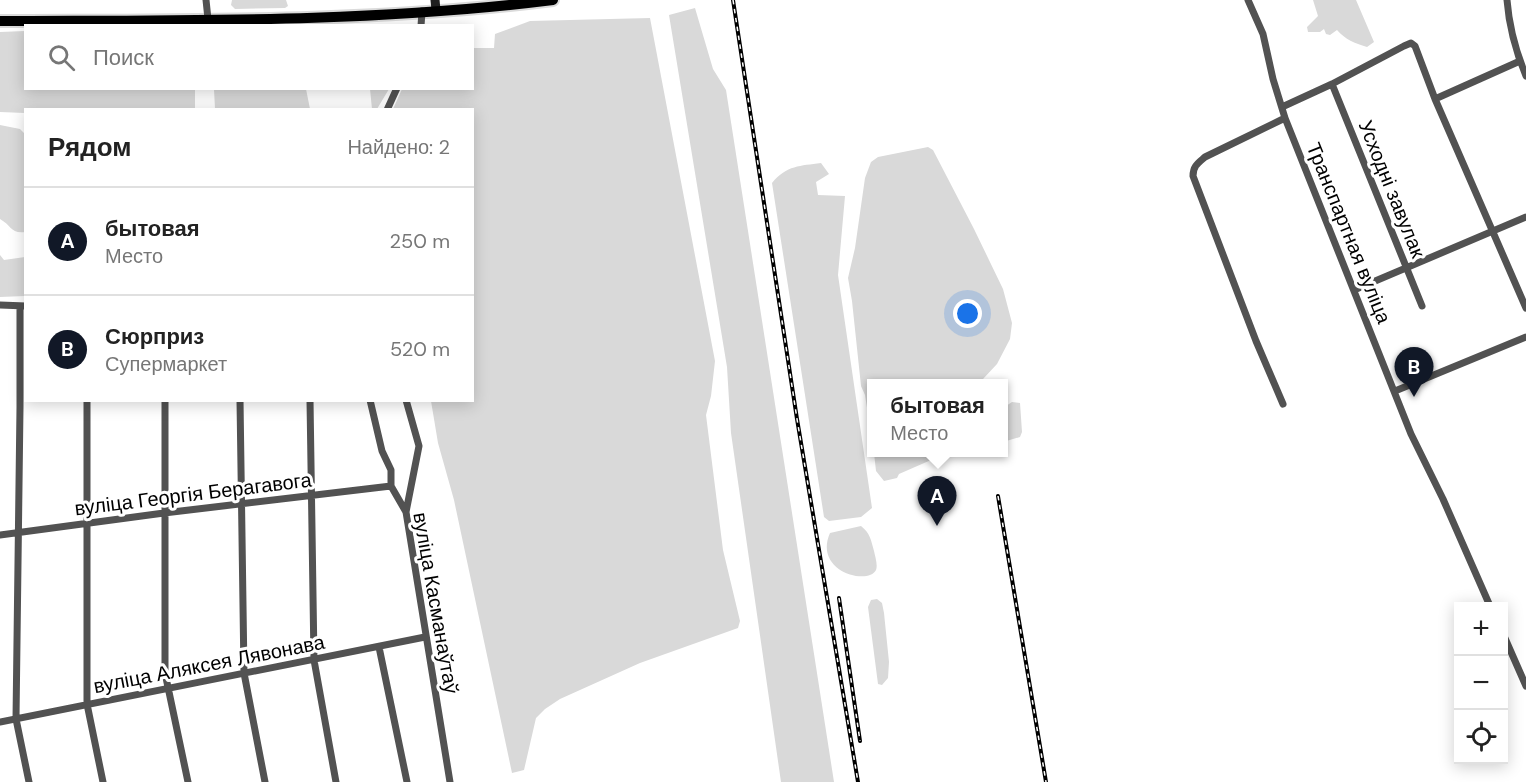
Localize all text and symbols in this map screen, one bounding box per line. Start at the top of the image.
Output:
search box [24,24,474,90]
icon: search [45,41,78,74]
text: Поиск [93,43,154,72]
street label: Усходні завулак [1353,116,1431,262]
text: Рядом [48,130,131,164]
text: Найдено: 2 [347,134,450,160]
street label: Транспартная вуліца [1301,139,1398,328]
text: бытовая [105,214,200,243]
text: A [60,228,75,254]
text: 250 m [389,228,450,254]
text: Место [105,243,163,269]
your location [953,299,982,328]
text: Сюрприз [105,322,204,351]
text: B [61,336,74,362]
text: 520 m [390,336,450,362]
pin: B [1394,348,1434,397]
text: Супермаркет [105,351,227,377]
popup [867,379,1008,457]
text: бытовая [890,391,985,420]
text: Место [890,420,948,446]
street label: вуліца Георгія Берагавога [73,466,314,521]
pin: A [918,476,956,526]
street label: вуліца Касманаўтаў [407,510,465,696]
map controls [1454,602,1508,764]
button: + [1454,602,1508,656]
street label: вуліца Аляксея Лявонава [91,629,328,699]
button: − [1454,656,1508,710]
button: locate [1454,710,1508,764]

